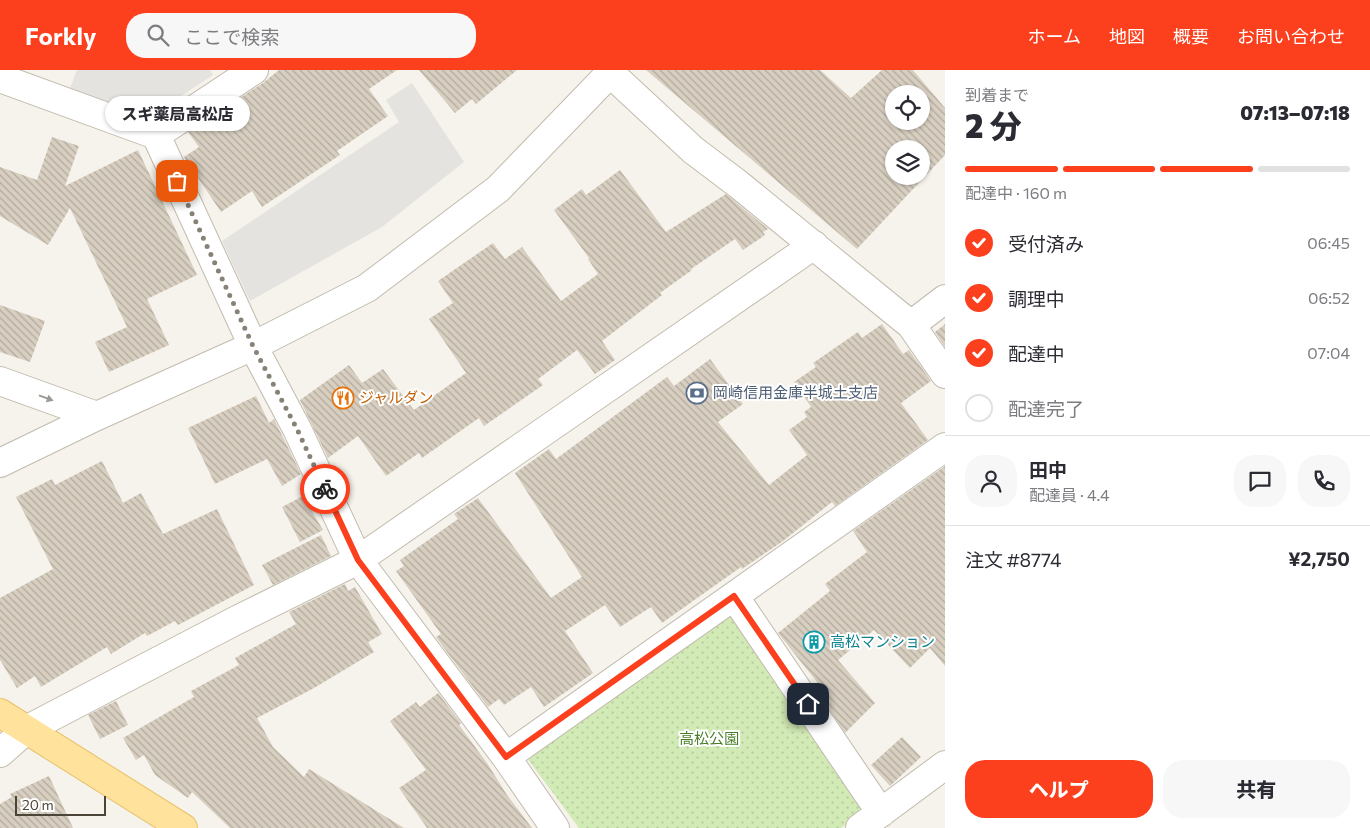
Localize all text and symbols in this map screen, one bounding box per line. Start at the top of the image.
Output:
search box [126,13,476,58]
text: Forkly [25,21,96,50]
icon: search [144,21,172,49]
text: ここで検索 [184,25,279,48]
text: ホーム [1028,25,1081,47]
text: 地図 [1109,25,1145,47]
text: 概要 [1173,25,1209,47]
text: お問い合わせ [1237,25,1345,47]
map controls [885,85,930,185]
button: locate [885,85,930,130]
text: 到着まで [965,85,1029,104]
callout: スギ薬局高松店 [104,96,250,131]
text: 07:13–07:18 [1240,101,1350,124]
text: スギ薬局高松店 [121,104,234,123]
text: 2 分 [965,105,1022,145]
button: layers [885,140,930,185]
pin [156,160,198,202]
icon: bag [163,167,191,195]
text: 配達中 · 160 m [965,183,1067,202]
icon: check [965,229,993,257]
text: 受付済み [1008,232,1084,255]
text: 06:45 [1307,233,1350,252]
icon: check [965,284,993,312]
text: 調理中 [1008,287,1065,310]
text: 06:52 [1308,288,1350,307]
icon: check [965,339,993,367]
text: 配達中 [1008,342,1065,365]
text: 07:04 [1307,343,1350,362]
bank icon: 岡崎信用金庫半城土支店 [685,381,709,405]
place label: 岡崎信用金庫半城土支店 [713,383,878,401]
restaurant icon: ジャルダン [331,386,355,410]
place label: ジャルダン [359,388,433,406]
one-way arrow [38,395,53,402]
text: 配達完了 [1008,397,1084,420]
button: person [965,455,1017,507]
button: chat [1234,455,1286,507]
button: phone [1298,455,1350,507]
text: 田中 [1029,458,1067,481]
courier [300,464,350,514]
icon: bike [311,475,339,503]
text: 配達員 · 4.4 [1029,485,1110,504]
text: ¥2,750 [1288,547,1350,570]
text: 注文 #8774 [965,548,1061,571]
building icon: 高松マンション [802,630,826,654]
place label: 高松マンション [830,632,935,650]
pin [787,683,829,725]
icon: home [794,690,822,718]
park label: 高松公園 [679,729,739,747]
button: ヘルプ [965,760,1153,818]
button: 共有 [1163,760,1350,818]
scale bar [15,793,106,816]
text: 20 m [22,796,54,813]

